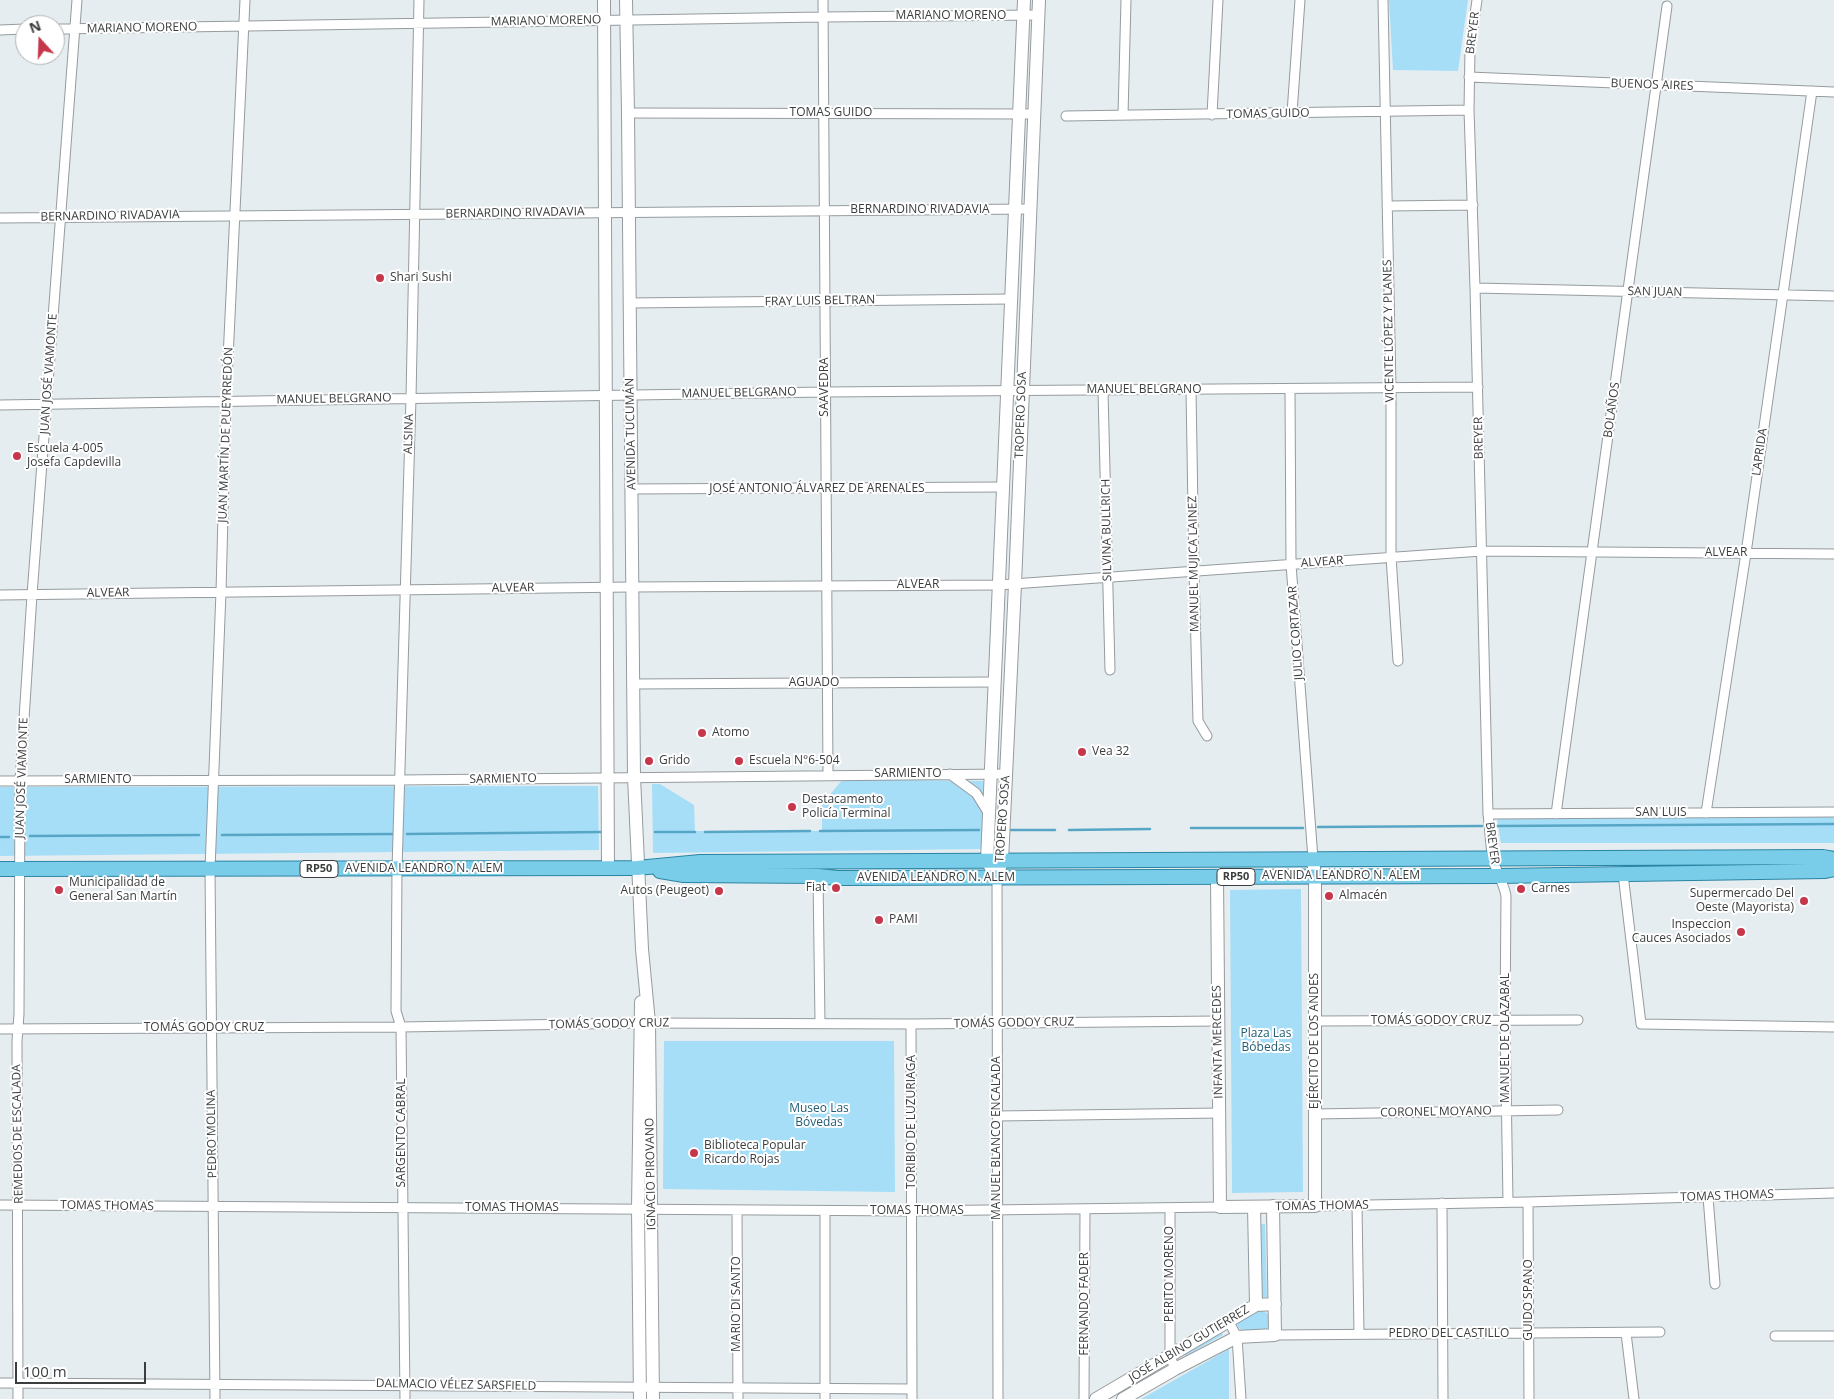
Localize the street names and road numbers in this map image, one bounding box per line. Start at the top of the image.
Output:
street label: MARIANO MORENO [896,9,1006,23]
street label: BREYER [1463,11,1483,55]
street label: MARIANO MORENO [490,13,602,29]
street label: MARIANO MORENO [86,20,198,36]
street label: BUENOS AIRES [1610,76,1694,94]
street label: TOMAS GUIDO [790,106,872,120]
street label: TOMAS GUIDO [1226,106,1310,122]
street label: BERNARDINO RIVADAVIA [850,203,990,217]
street label: BERNARDINO RIVADAVIA [445,205,585,221]
street label: BERNARDINO RIVADAVIA [40,208,180,224]
street label: VICENTE LÓPEZ Y PLANES [1381,259,1397,403]
street label: SAN JUAN [1627,284,1683,300]
street label: FRAY LUIS BELTRAN [765,293,875,309]
street label: JUAN JOSÉ VIAMONTE [38,313,60,435]
street label: JUAN MARTÍN DE PUEYRREDÓN [216,347,236,523]
street label: SAAVEDRA [818,357,832,417]
street label: TROPERO SOSA [1012,371,1030,459]
street label: AVENIDA TUCUMÁN [623,378,639,490]
street label: BOLAÑOS [1601,381,1623,439]
street label: MANUEL BELGRANO [1087,383,1201,397]
street label: MANUEL BELGRANO [681,385,797,401]
street label: MANUEL BELGRANO [276,391,392,407]
street label: ALSINA [401,414,417,454]
street label: BREYER [1471,417,1487,459]
street label: LAPRIDA [1750,427,1770,477]
street label: SILVINA BULLRICH [1099,479,1115,581]
street label: JOSÉ ANTONIO ÁLVAREZ DE ARENALES [709,482,925,496]
street label: MANUEL MUJICA LAINEZ [1186,496,1202,632]
street label: ALVEAR [1705,546,1747,560]
street label: ALVEAR [1300,553,1344,571]
street label: ALVEAR [897,578,939,592]
street label: ALVEAR [492,580,534,596]
street label: ALVEAR [87,585,129,601]
street label: JULIO CORTAZAR [1286,585,1306,681]
street label: AGUADO [789,676,839,690]
street label: JUAN JOSÉ VIAMONTE [13,717,31,839]
street label: SARMIENTO [874,767,942,781]
street label: SARMIENTO [469,771,537,787]
street label: SARMIENTO [64,773,132,787]
street label: TROPERO SOSA [993,775,1013,863]
street label: SAN LUIS [1635,806,1687,820]
street label: BREYER [1482,821,1502,865]
road number: RP50 [300,861,338,878]
street label: AVENIDA LEANDRO N. ALEM [345,862,503,876]
road number: RP50 [1217,869,1255,886]
street label: AVENIDA LEANDRO N. ALEM [1262,869,1420,883]
street label: AVENIDA LEANDRO N. ALEM [857,871,1015,885]
street label: EJÉRCITO DE LOS ANDES [1308,973,1322,1109]
street label: MANUEL DE OLAZABAL [1499,973,1513,1103]
street label: INFANTA MERCEDES [1210,985,1226,1099]
street label: TOMÁS GODOY CRUZ [1371,1014,1491,1028]
street label: TOMÁS GODOY CRUZ [954,1015,1074,1031]
street label: TOMÁS GODOY CRUZ [549,1016,669,1032]
street label: TOMÁS GODOY CRUZ [144,1021,264,1035]
street label: TORIBIO DE LUZURIAGA [905,1055,919,1189]
street label: MANUEL BLANCO ENCALADA [990,1056,1004,1220]
street label: REMEDIOS DE ESCALADA [10,1064,26,1204]
street label: SARGENTO CABRAL [395,1078,409,1188]
street label: PEDRO MOLINA [204,1089,220,1179]
street label: CORONEL MOYANO [1380,1104,1492,1120]
street label: IGNACIO PIROVANO [643,1118,659,1230]
street label: TOMAS THOMAS [1680,1187,1774,1205]
street label: TOMAS THOMAS [60,1198,154,1214]
street label: TOMAS THOMAS [1275,1198,1369,1214]
street label: TOMAS THOMAS [465,1201,559,1215]
street label: TOMAS THOMAS [870,1204,964,1218]
street label: PERITO MORENO [1163,1226,1177,1322]
street label: FERNANDO FADER [1078,1252,1092,1356]
street label: MARIO DI SANTO [730,1256,744,1352]
street label: GUIDO SPANO [1522,1259,1536,1341]
street label: JOSÉ ALBINO GUTIERREZ [1126,1302,1252,1386]
street label: PEDRO DEL CASTILLO [1389,1327,1509,1341]
street label: DALMACIO VÉLEZ SARSFIELD [376,1376,536,1394]

